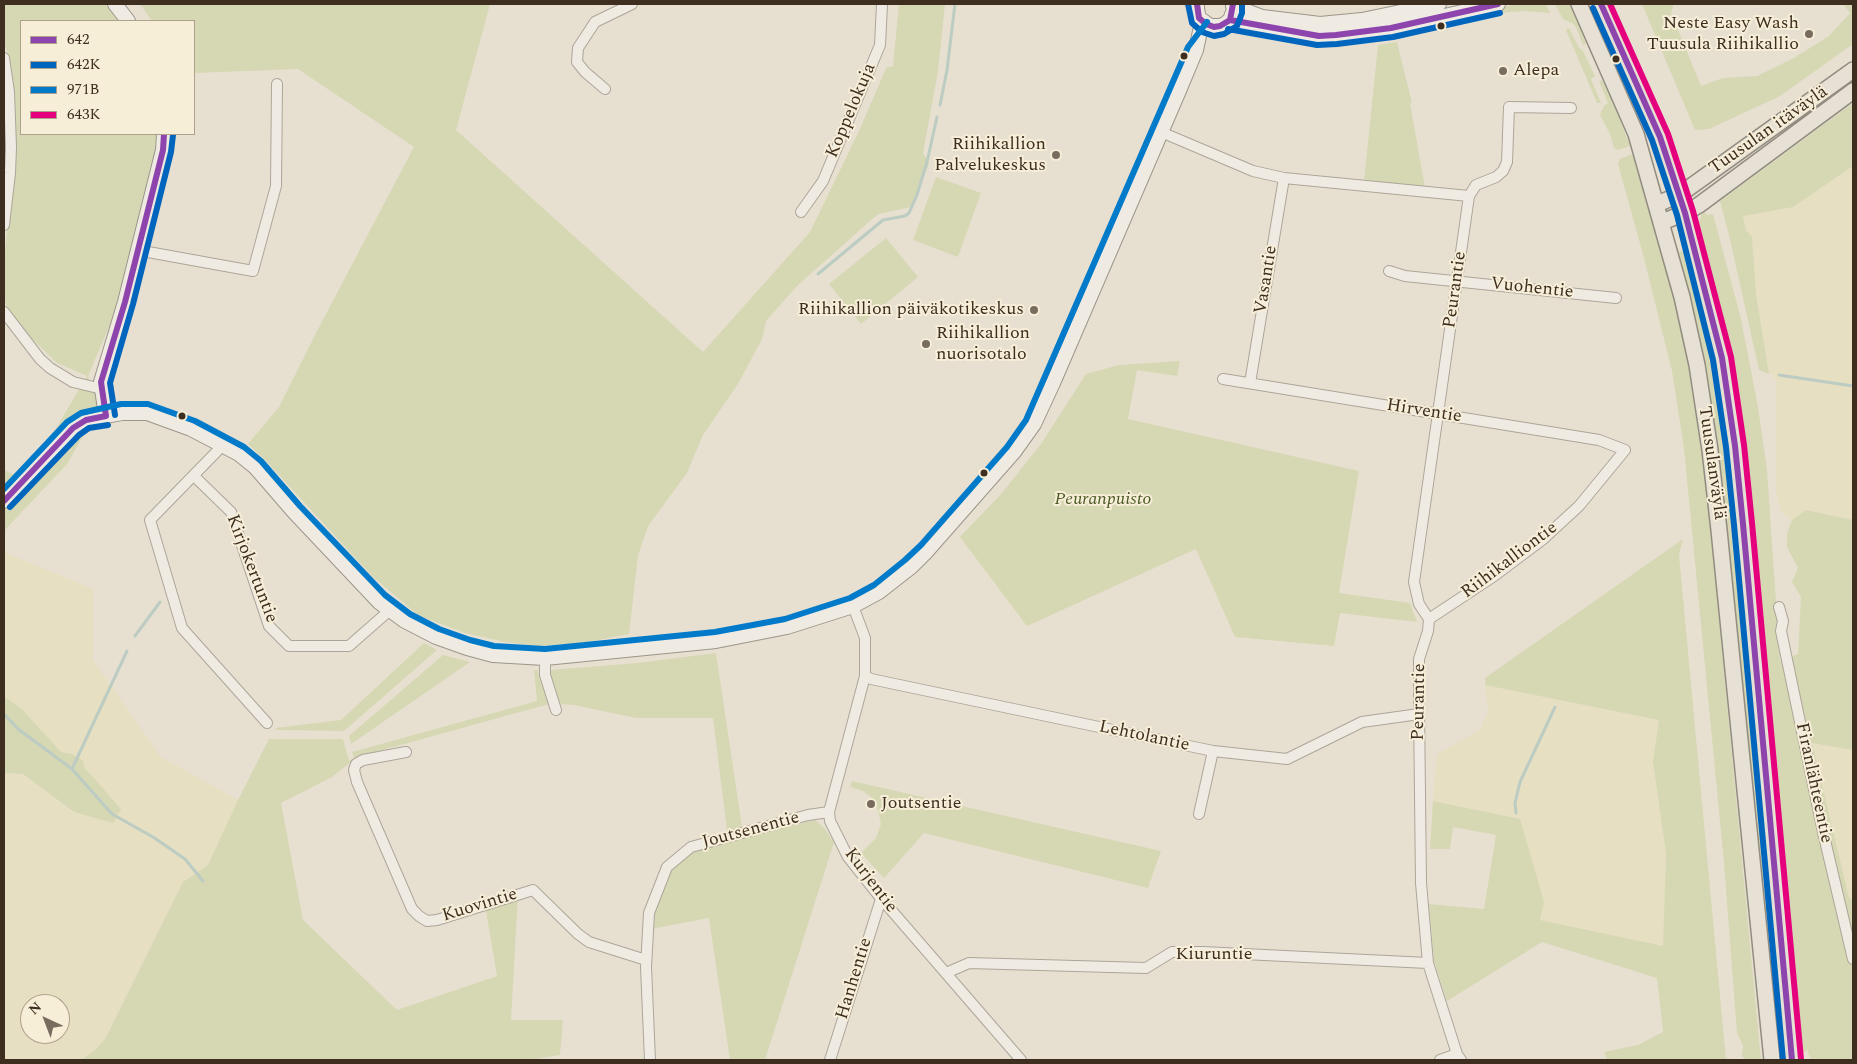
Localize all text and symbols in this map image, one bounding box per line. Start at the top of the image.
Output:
place label: Neste Easy Wash Tuusula Riihikallio [1647,13,1799,56]
legend [20,20,195,135]
unlabelled marker [1436,21,1446,31]
text: 642 [67,28,90,51]
marker: Neste Easy Wash Tuusula Riihikallio [1803,28,1815,40]
unlabelled marker [1179,51,1189,61]
text: 642K [67,53,100,76]
unlabelled marker [1611,54,1621,64]
street label: Koppelokuja [822,60,882,162]
place label: Alepa [1513,60,1559,82]
marker: Alepa [1497,65,1509,77]
text: 971B [67,78,99,101]
street label: Tuusulan itäväylä [1705,82,1833,180]
text: 643K [67,103,100,126]
place label: Riihikallion Palvelukeskus [934,134,1046,176]
marker: Riihikallion Palvelukeskus [1050,149,1062,161]
street label: Vasantie [1251,244,1283,316]
street label: Peurantie [1440,250,1472,330]
street label: Vuohentie [1490,274,1574,304]
place label: Riihikallion päiväkotikeskus [798,299,1024,321]
marker: Riihikallion päiväkotikeskus [1028,304,1040,316]
place label: Riihikallion nuorisotalo [936,323,1030,366]
marker: Riihikallion nuorisotalo [920,338,932,350]
street label: Hirventie [1385,395,1463,429]
street label: Tuusulanväylä [1692,405,1730,521]
unlabelled marker [177,411,187,421]
unlabelled marker [979,468,989,478]
park label: Peuranpuisto [1054,489,1152,511]
street label: Kirjokertuntie [220,512,282,626]
street label: Riihikalliontie [1458,518,1562,604]
street label: Peurantie [1409,663,1431,741]
street label: Lehtolantie [1097,717,1191,757]
street label: Firanlähteentie [1790,721,1836,845]
place label: Joutsentie [881,793,962,815]
marker: Joutsentie [865,798,877,810]
street label: Joutsenentie [700,808,802,854]
street label: Kurjentie [839,844,901,918]
street label: Kuovintie [440,884,520,928]
street label: Hanhentie [832,936,878,1022]
street label: Kiuruntie [1176,944,1252,966]
north arrow [20,994,70,1044]
text: N [24,997,46,1020]

